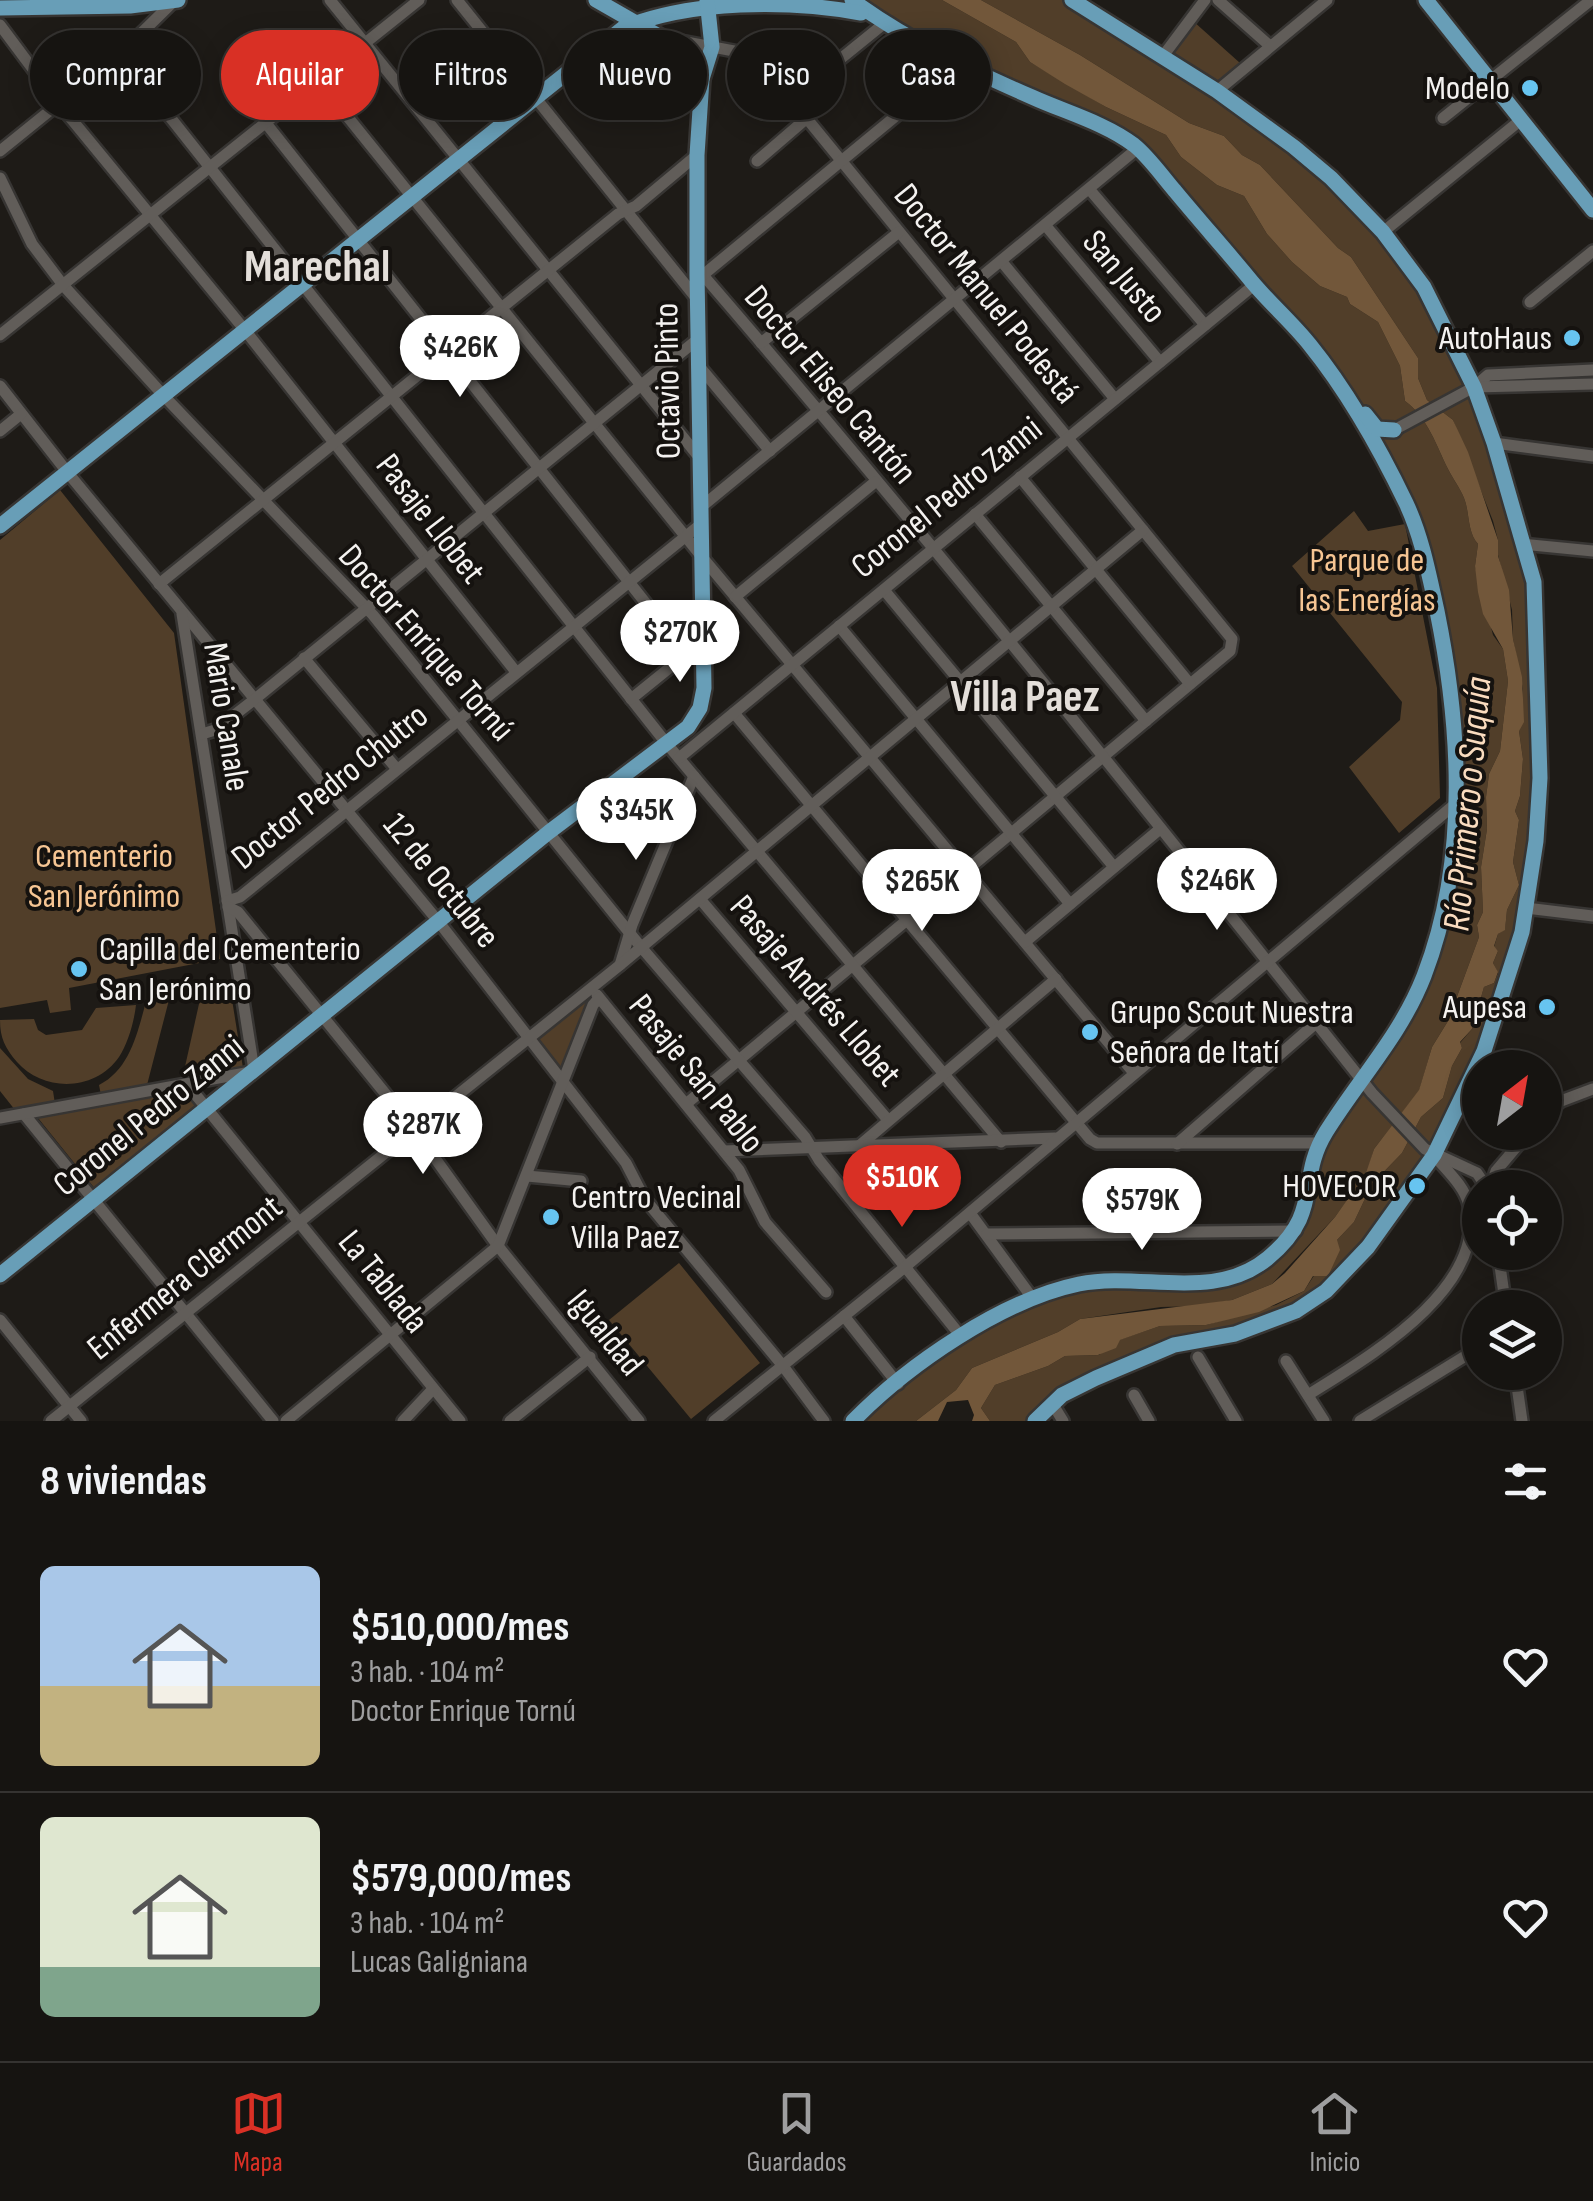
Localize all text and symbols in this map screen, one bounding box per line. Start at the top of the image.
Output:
chip: Comprar [30,30,201,120]
chip: Alquilar [221,30,379,120]
chip: Filtros [399,30,543,120]
chip: Nuevo [563,30,707,120]
chip: Piso [727,30,845,120]
chip: Casa [865,30,991,120]
place label: Modelo [1425,67,1510,110]
marker: Modelo [1519,77,1541,99]
street label: Doctor Manuel Podestá [884,175,1088,413]
street label: San Justo [1073,222,1175,332]
district label: Marechal [244,240,390,295]
street label: Doctor Eliseo Cantón [734,277,926,493]
street label: Octavio Pinto [645,302,691,460]
pin: $426K [390,315,530,400]
place label: AutoHaus [1438,317,1552,360]
marker: AutoHaus [1561,327,1583,349]
text: $426K [422,328,498,367]
street label: Coronel Pedro Zanni [843,408,1051,588]
street label: Pasaje Llobet [366,446,494,592]
street label: Doctor Enrique Tornú [329,536,523,750]
park label: Parque de las Energías [1298,539,1436,622]
pin: $270K [610,600,750,685]
text: $270K [642,613,718,652]
street label: Mario Canale [193,640,259,794]
district label: Villa Paez [950,670,1100,725]
water label: Río Primero o Suquía [1434,675,1502,933]
street label: Doctor Pedro Chutro [223,695,437,879]
pin: $345K [566,778,706,863]
text: $345K [598,791,674,830]
street label: 12 de Octubre [374,805,508,957]
park label: Cementerio San Jerónimo [28,835,180,918]
pin: $246K [1147,848,1287,933]
pin: $265K [852,849,992,934]
text: $246K [1179,861,1255,900]
text: $265K [884,862,960,901]
street label: Pasaje Andrés Llobet [720,886,910,1096]
place label: Capilla del Cementerio San Jerónimo [99,928,361,1011]
marker: Capilla del Cementerio San Jerónimo [68,958,90,980]
street label: Pasaje San Pablo [619,986,773,1162]
place label: Aupesa [1442,986,1527,1029]
place label: Grupo Scout Nuestra Señora de Itatí [1110,991,1354,1074]
marker: Aupesa [1536,996,1558,1018]
marker: Grupo Scout Nuestra Señora de Itatí [1079,1021,1101,1043]
street label: Coronel Pedro Zanni [45,1026,253,1206]
north arrow [1462,1050,1562,1150]
map controls [1462,1050,1562,1390]
pin: $287K [353,1092,493,1177]
text: $287K [385,1105,461,1144]
pin: $510K [832,1145,972,1230]
text: $510K [865,1158,939,1197]
place label: HOVECOR [1282,1165,1397,1208]
pin: $579K [1072,1168,1212,1253]
button: locate [1462,1170,1562,1270]
marker: HOVECOR [1406,1175,1428,1197]
place label: Centro Vecinal Villa Paez [571,1176,741,1259]
text: $579K [1104,1181,1180,1220]
street label: Enfermera Clermont [79,1186,291,1370]
marker: Centro Vecinal Villa Paez [540,1206,562,1228]
street label: La Tablada [329,1222,437,1342]
street label: Igualdad [557,1281,653,1385]
button: layers [1462,1290,1562,1390]
icon: filters [1498,1454,1553,1509]
text: 8 viviendas [40,1456,207,1507]
text: $510,000/mes [350,1602,569,1653]
icon: home [120,1606,240,1726]
icon: heart [1498,1639,1553,1694]
text: 3 hab. · 104 m² [350,1653,505,1692]
text: Doctor Enrique Tornú [350,1692,576,1731]
text: $579,000/mes [350,1853,571,1904]
icon: home [120,1857,240,1977]
icon: heart [1498,1890,1553,1945]
text: 3 hab. · 104 m² [350,1904,505,1943]
text: Lucas Galigniana [350,1943,528,1982]
tab: Mapa [231,2086,286,2179]
tab: Guardados [747,2086,846,2179]
tab: Inicio [1307,2086,1362,2179]

